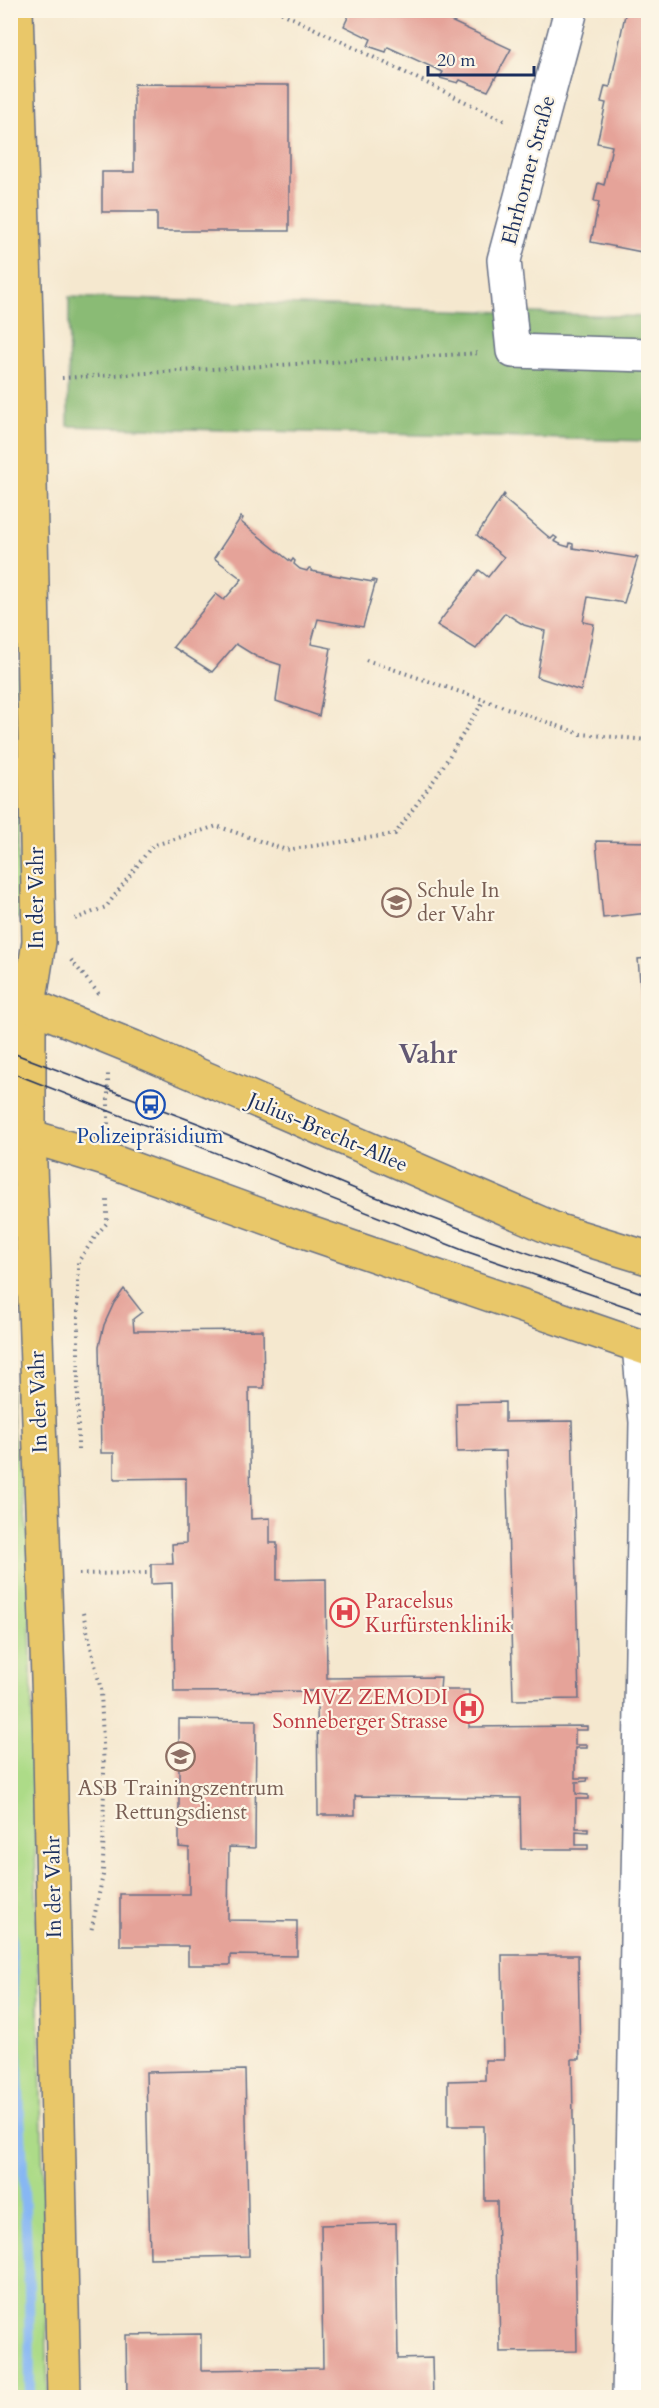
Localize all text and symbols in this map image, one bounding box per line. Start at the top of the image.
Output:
scale bar [428,39,534,77]
text: 20 m [437,48,476,73]
street label: Ehrhorner Straße [495,92,562,248]
street label: In der Vahr [22,846,51,949]
place label: Schule In der Vahr [417,876,500,929]
school or university icon: Schule In der Vahr [380,886,412,918]
district label: Vahr [399,1036,458,1073]
street label: Julius-Brecht-Allee [241,1085,412,1179]
bus stop icon: Polizeipräsidium [134,1089,166,1121]
place label: Polizeipräsidium [76,1122,224,1151]
street label: In der Vahr [22,1350,55,1454]
place label: Paracelsus Kurfürstenklinik [365,1587,513,1640]
hospital icon: Paracelsus Kurfürstenklinik [328,1597,360,1629]
place label: MVZ ZEMODI Sonneberger Strasse [272,1683,448,1736]
hospital icon: MVZ ZEMODI Sonneberger Strasse [453,1693,485,1725]
school or university icon: ASB Trainingszentrum Rettungsdienst [165,1741,197,1773]
place label: ASB Trainingszentrum Rettungsdienst [78,1774,284,1827]
street label: In der Vahr [38,1835,69,1938]

